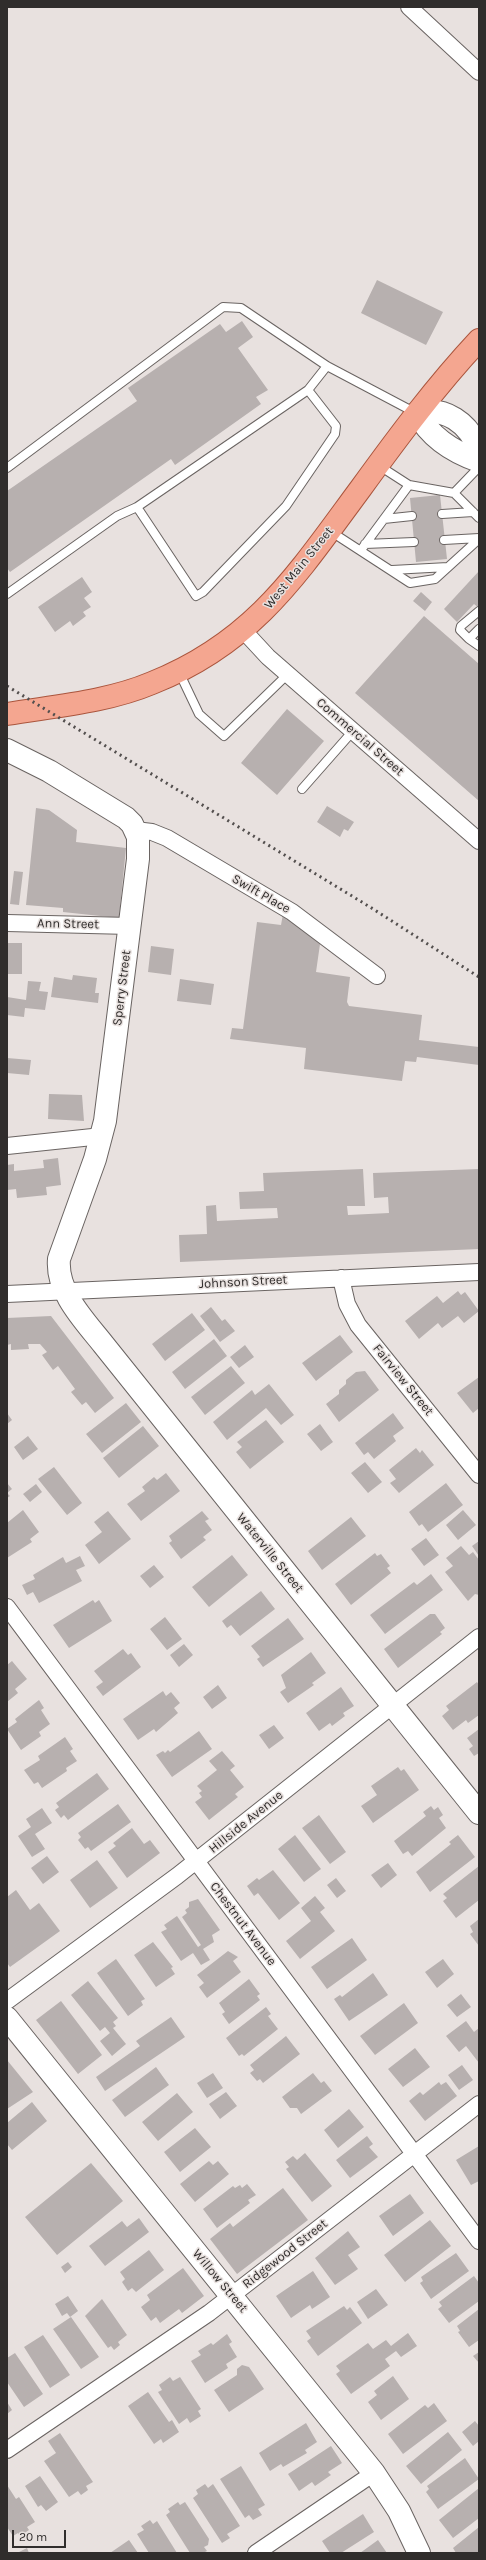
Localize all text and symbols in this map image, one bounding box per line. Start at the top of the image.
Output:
street label: West Main Street [261,524,337,612]
street label: Commercial Street [313,695,407,779]
street label: Swift Place [229,871,293,917]
street label: Ann Street [37,916,99,932]
street label: Sperry Street [110,949,134,1027]
street label: Johnson Street [198,1272,288,1292]
street label: Fairview Street [369,1341,437,1419]
street label: Waterville Street [233,1510,307,1596]
street label: Hillside Avenue [206,1787,286,1857]
street label: Chestnut Avenue [206,1879,280,1969]
street label: Ridgewood Street [239,2216,331,2292]
street label: Willow Street [189,2246,251,2316]
scale bar [14,2522,68,2548]
text: 20 m [19,2530,47,2544]

